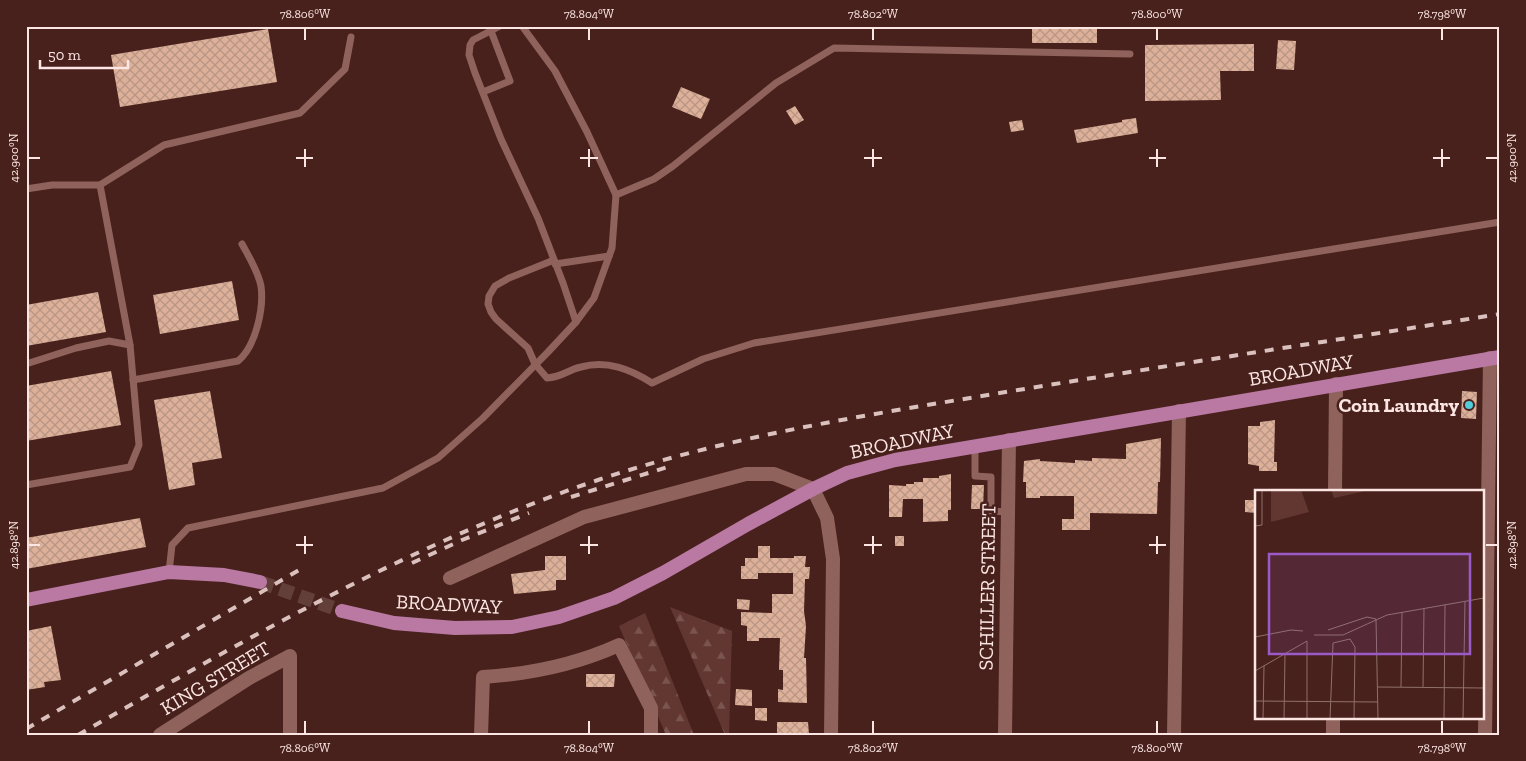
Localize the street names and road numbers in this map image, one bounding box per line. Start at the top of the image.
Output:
street label: BROADWAY [1247,349,1356,391]
street label: BROADWAY [848,418,957,464]
street label: SCHILLER STREET [974,503,1000,671]
street label: BROADWAY [395,589,503,619]
street label: KING STREET [156,636,274,720]

